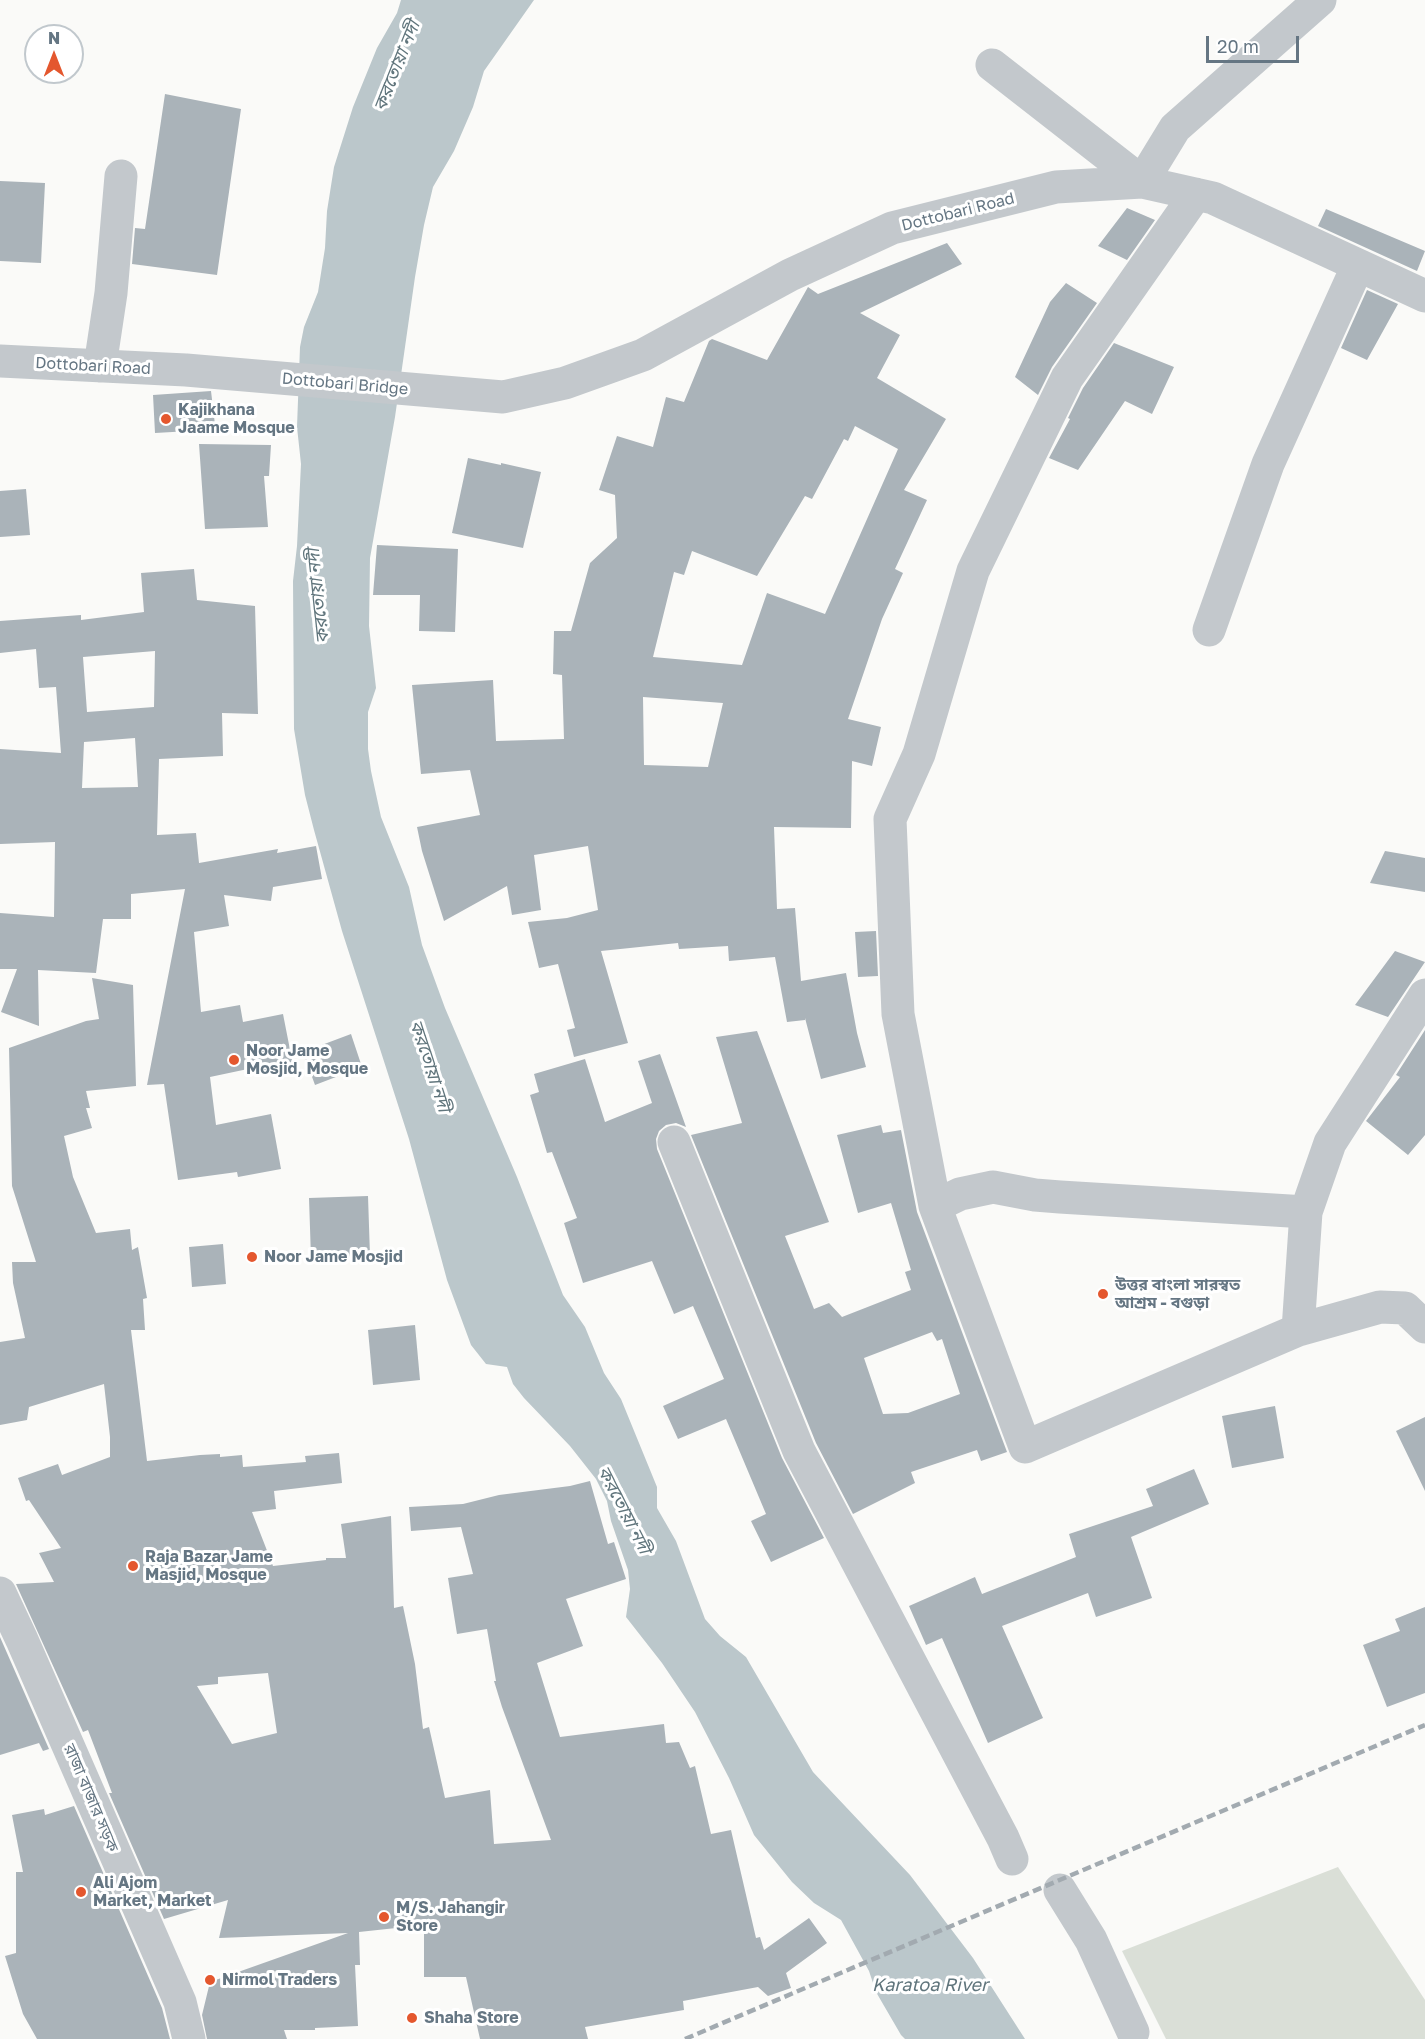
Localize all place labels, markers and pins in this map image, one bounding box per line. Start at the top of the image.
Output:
place label: Kajikhana Jaame Mosque [178,400,295,438]
marker: Kajikhana Jaame Mosque [159,412,173,426]
place label: Noor Jame Mosjid, Mosque [246,1041,368,1079]
marker: Noor Jame Mosjid, Mosque [227,1053,241,1067]
place label: Noor Jame Mosjid [264,1247,403,1267]
marker: Noor Jame Mosjid [245,1250,259,1264]
place label: উত্তর বাংলা সারস্বত আশ্রম - বগুড়া [1115,1275,1240,1313]
marker: উত্তর বাংলা সারস্বত আশ্রম - বগুড়া [1096,1287,1110,1301]
place label: Raja Bazar Jame Masjid, Mosque [145,1547,273,1585]
marker: Raja Bazar Jame Masjid, Mosque [126,1559,140,1573]
place label: Ali Ajom Market, Market [93,1873,211,1911]
marker: Ali Ajom Market, Market [74,1885,88,1899]
place label: M/S. Jahangir Store [396,1898,505,1936]
marker: M/S. Jahangir Store [377,1910,391,1924]
place label: Nirmol Traders [222,1970,337,1990]
marker: Nirmol Traders [203,1973,217,1987]
place label: Shaha Store [424,2008,519,2028]
marker: Shaha Store [405,2011,419,2025]

